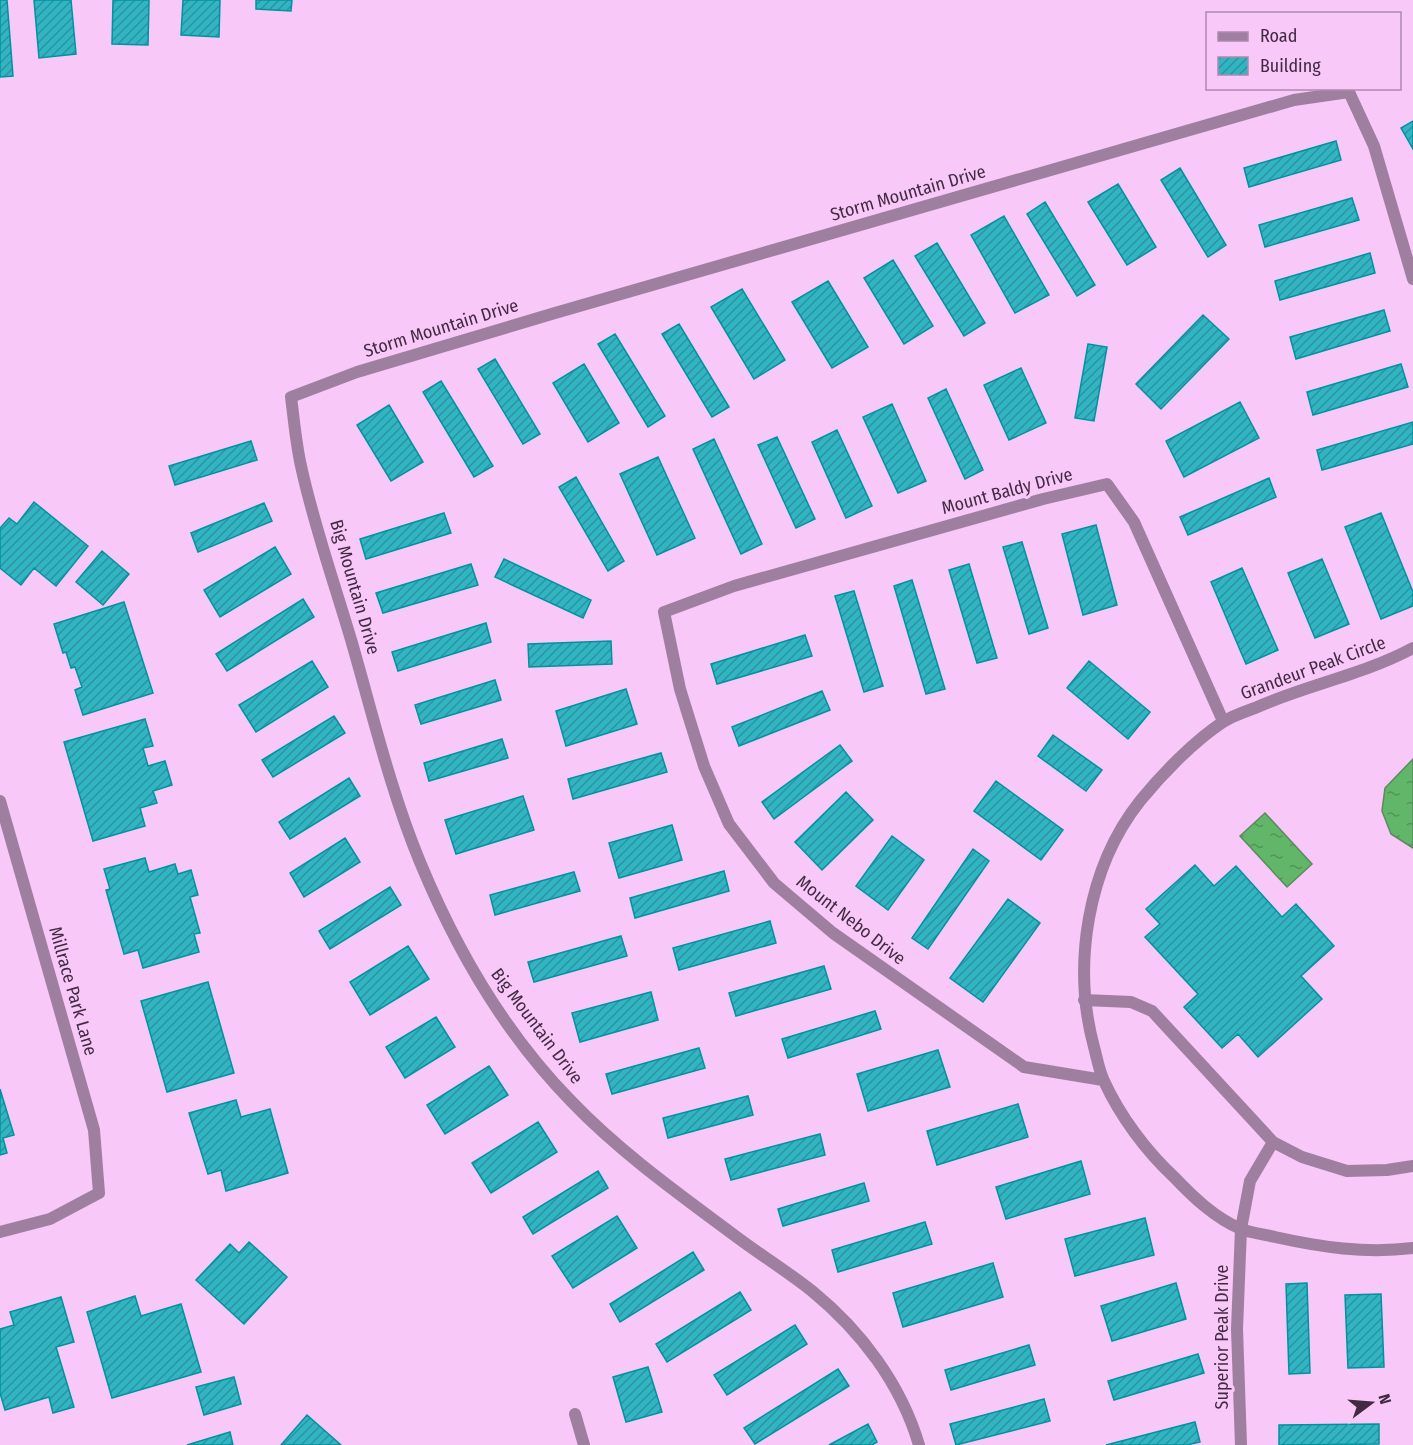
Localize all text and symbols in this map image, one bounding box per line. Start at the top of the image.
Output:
legend [1206,12,1401,90]
text: Road [1260,25,1297,47]
text: Building [1260,55,1321,77]
street label: Storm Mountain Drive [828,160,988,226]
street label: Storm Mountain Drive [361,294,521,362]
street label: Mount Baldy Drive [939,463,1075,519]
street label: Big Mountain Drive [325,517,385,657]
street label: Grandeur Peak Circle [1238,632,1389,704]
street label: Mount Nebo Drive [792,871,910,970]
street label: Millrace Park Lane [44,924,102,1058]
street label: Big Mountain Drive [486,964,588,1088]
street label: Superior Peak Drive [1211,1265,1233,1409]
north arrow [1341,1373,1401,1433]
text: N [1374,1392,1395,1406]

